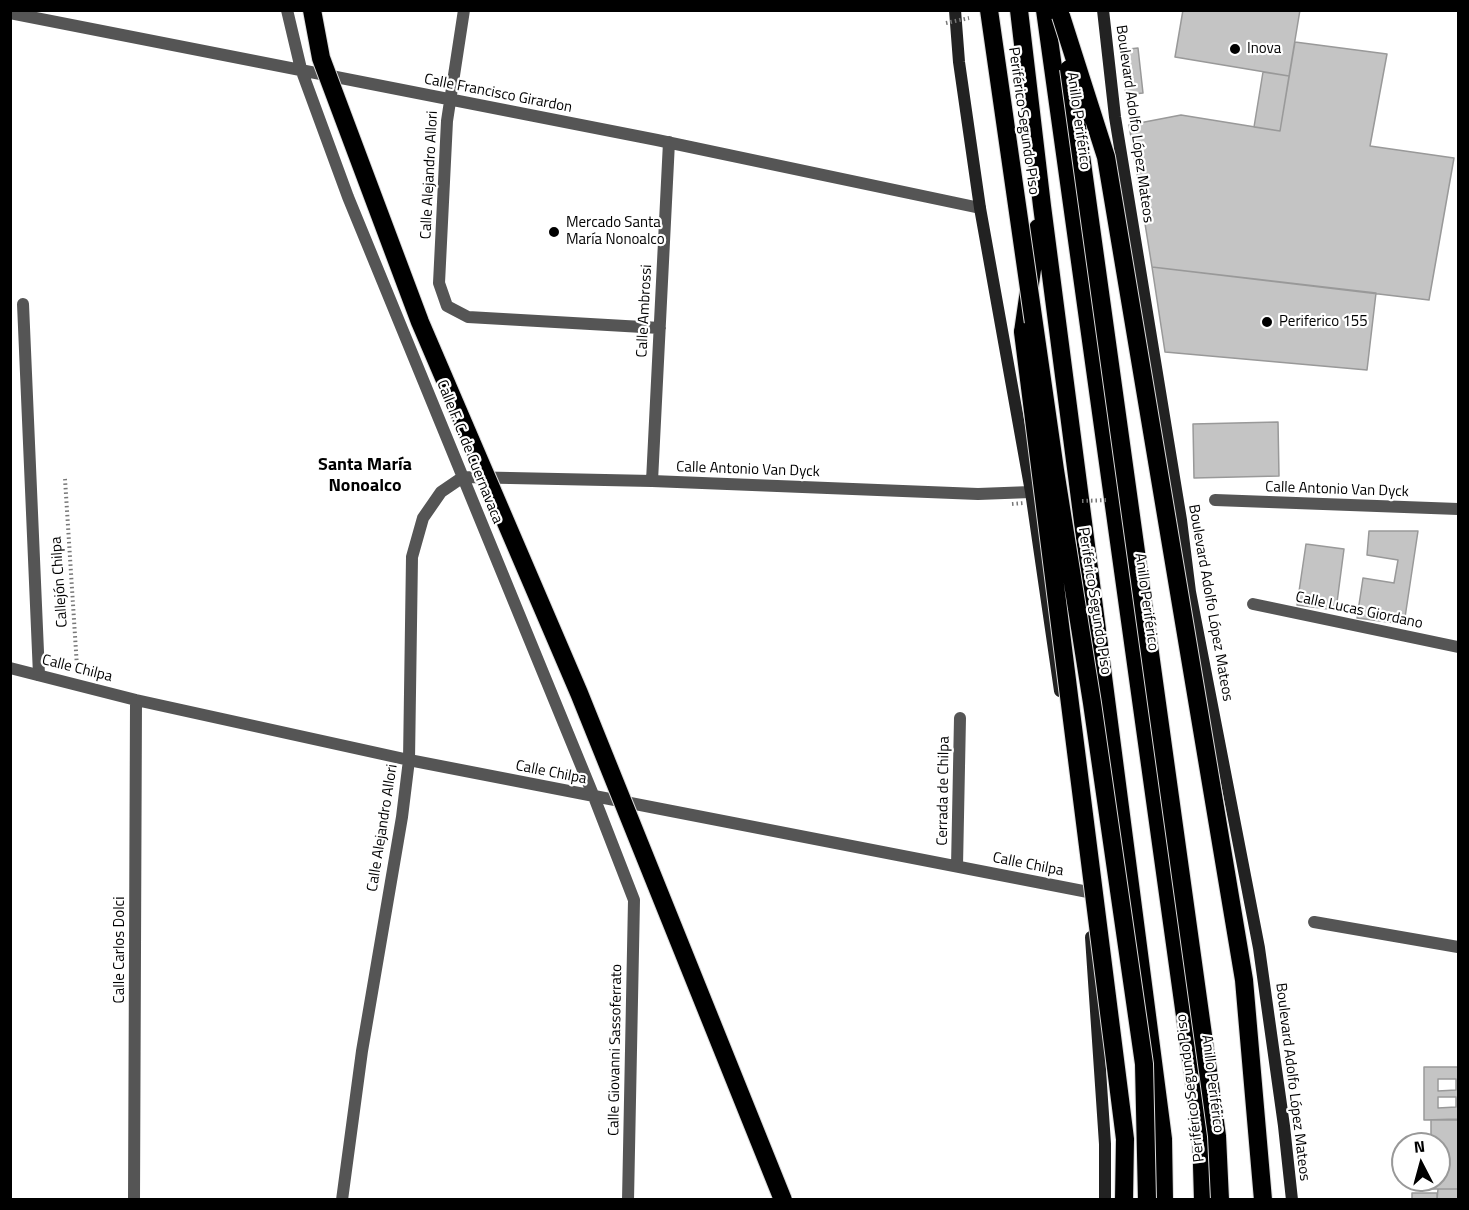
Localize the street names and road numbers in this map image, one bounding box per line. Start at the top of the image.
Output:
street label: Boulevard Adolfo López Mateos [1111,24,1157,224]
street label: Periférico Segundo Piso [1004,46,1042,196]
street label: Calle Francisco Girardon [422,71,574,117]
street label: Anillo Periférico [1062,71,1094,171]
street label: Calle Alejandro Allori [418,110,442,240]
street label: Calle Ambrossi [634,264,656,358]
street label: Calle F. C. de Cuernavaca [432,378,506,526]
street label: Calle Antonio Van Dyck [676,458,820,482]
street label: Calle Antonio Van Dyck [1265,478,1409,502]
street label: Boulevard Adolfo López Mateos [1184,503,1236,703]
street label: Periférico Segundo Piso [1073,526,1115,676]
street label: Callejón Chilpa [48,536,72,628]
street label: Anillo Periférico [1130,552,1162,652]
street label: Calle Lucas Giordano [1294,589,1424,633]
street label: Calle Chilpa [40,652,114,686]
street label: Cerrada de Chilpa [934,736,954,846]
street label: Calle Chilpa [514,757,588,789]
street label: Calle Alejandro Allori [364,763,402,893]
street label: Calle Chilpa [991,849,1065,881]
street label: Calle Carlos Dolci [111,897,129,1003]
street label: Calle Giovanni Sassoferrato [605,964,627,1136]
street label: Boulevard Adolfo López Mateos [1271,982,1313,1182]
street label: Periférico Segundo Piso [1173,1013,1209,1163]
street label: Anillo Periférico [1197,1034,1227,1134]

